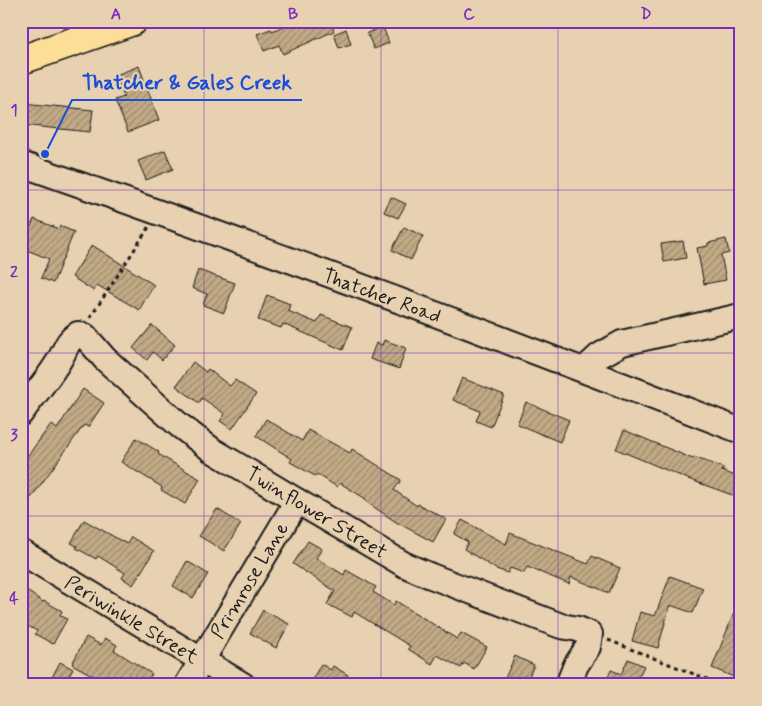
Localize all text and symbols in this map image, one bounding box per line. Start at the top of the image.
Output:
text: A [111,4,121,25]
text: B [288,4,298,25]
text: C [463,4,475,25]
text: D [640,4,652,25]
callout: Thatcher & Gales Creek [72,64,302,100]
text: Thatcher & Gales Creek [82,69,293,97]
text: 1 [10,100,18,121]
text: 2 [10,262,18,283]
street label: Thatcher Road [318,262,445,330]
text: 3 [10,425,18,446]
street label: Twinflower Street [241,460,392,566]
street label: Primrose Lane [205,517,296,644]
street label: Periwinkle Street [59,570,203,671]
text: 4 [9,588,19,609]

